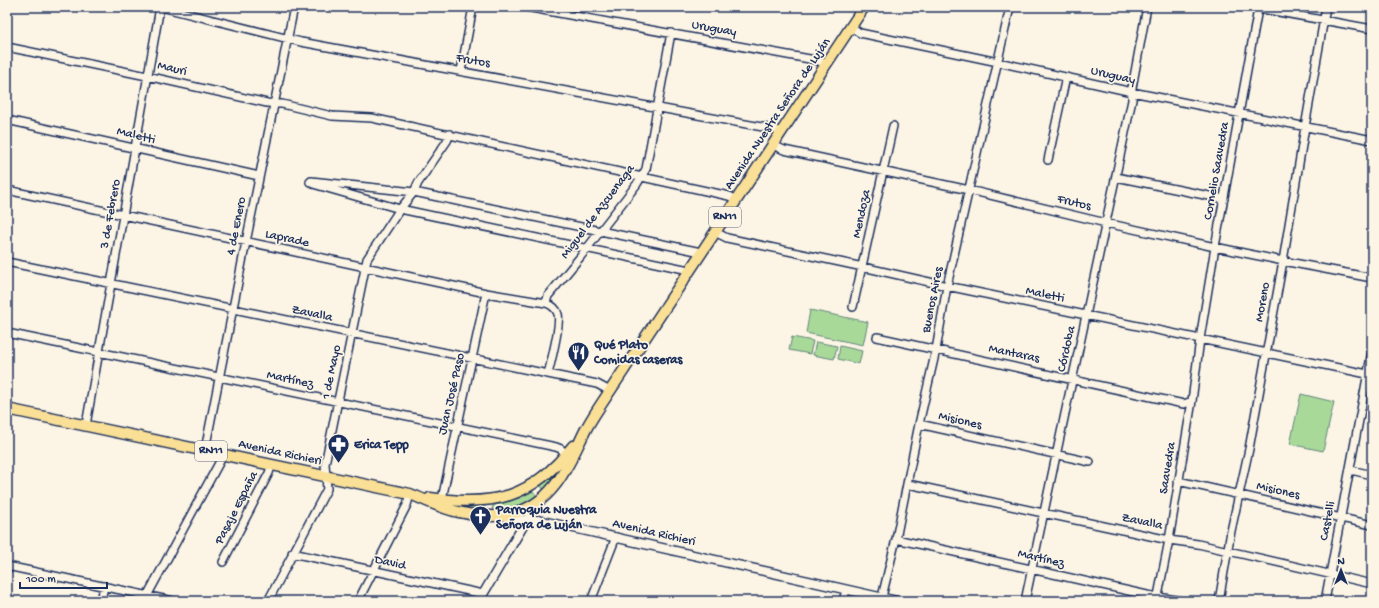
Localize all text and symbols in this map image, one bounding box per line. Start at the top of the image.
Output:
street label: Uruguay [690,18,738,40]
street label: Avenida Nuestra Señora de Luján [722,35,835,193]
street label: Frutos [454,50,492,72]
street label: Mauri [156,58,188,80]
street label: Uruguay [1089,64,1137,89]
street label: Cornelio Saavedra [1201,120,1233,221]
street label: Maletti [115,124,157,148]
street label: Miguel de Azcuenaga [558,161,639,262]
street label: 3 de Febrero [97,178,125,251]
street label: Mendoza [850,188,875,240]
street label: Frutos [1055,192,1094,214]
street label: 4 de Enero [224,195,250,256]
road number: RN11 [709,207,741,227]
street label: Laprade [264,227,311,251]
street label: Buenos Aires [919,265,947,335]
street label: Moreno [1252,281,1274,323]
street label: Maletti [1024,284,1066,306]
street label: Zavalla [290,302,335,326]
street label: Córdoba [1054,324,1080,374]
place label: Qué Plato Comidas caseras [593,338,683,368]
restaurant icon: Qué Plato Comidas caseras [565,339,591,372]
street label: Mantaras [987,341,1042,367]
street label: 1 de Mayo [319,343,345,401]
street label: Juan José Paso [435,351,469,436]
street label: Martínez [265,368,316,393]
street label: Misiones [937,409,984,434]
pharmacy icon: Erica Tepp [326,432,352,465]
street label: Avenida Richieri [237,437,323,469]
place label: Erica Tepp [354,438,409,454]
street label: Saavedra [1156,440,1180,495]
road number: RN11 [195,441,227,461]
street label: Pasaje España [212,468,262,548]
street label: Misiones [1255,479,1302,504]
street label: Castelli [1317,500,1339,542]
place label: Parroquia Nuestra Señora de Luján [495,503,597,533]
church icon: Parroquia Nuestra Señora de Luján [467,504,493,537]
street label: Zavalla [1120,510,1165,534]
street label: Avenida Richieri [611,516,697,550]
street label: Martínez [1016,546,1067,572]
north arrow [1321,550,1361,590]
street label: David [372,552,408,574]
text: N [1337,556,1345,568]
scale bar [20,564,107,590]
text: 100 m [25,573,56,587]

